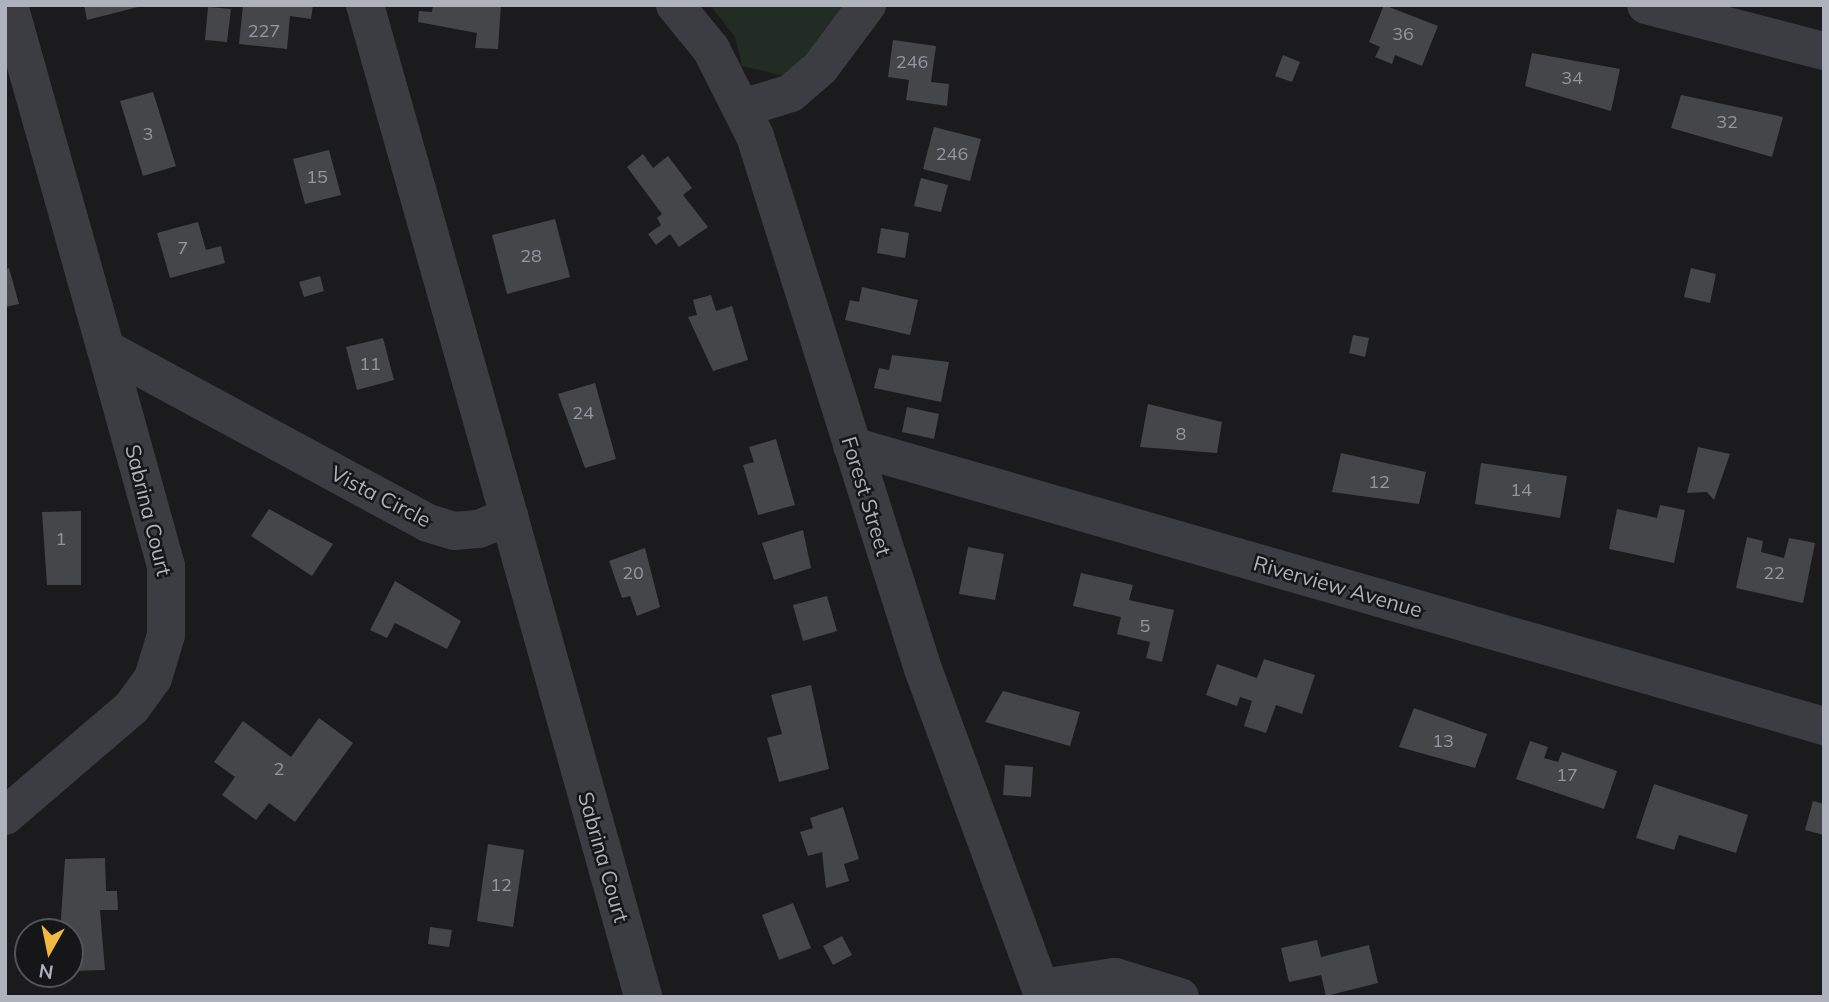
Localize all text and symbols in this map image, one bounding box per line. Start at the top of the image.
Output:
house number: 227 [248,20,280,42]
house number: 36 [1392,23,1414,45]
house number: 246 [896,51,928,73]
house number: 34 [1561,67,1583,89]
house number: 32 [1716,111,1738,133]
house number: 3 [143,123,153,145]
house number: 246 [936,143,968,165]
house number: 15 [306,166,328,188]
house number: 7 [178,237,188,259]
house number: 28 [520,245,542,267]
house number: 11 [359,353,381,375]
house number: 24 [572,402,594,424]
house number: 8 [1176,423,1186,445]
street label: Forest Street [837,433,897,559]
street label: Sabrina Court [120,442,178,578]
street label: Vista Circle [327,460,435,532]
house number: 12 [1368,471,1390,493]
house number: 14 [1510,479,1532,501]
house number: 1 [56,528,66,550]
street label: Riverview Avenue [1251,550,1425,622]
house number: 20 [622,562,644,584]
house number: 22 [1763,562,1785,584]
house number: 5 [1140,615,1150,637]
house number: 13 [1432,730,1454,752]
house number: 2 [274,758,284,780]
house number: 17 [1556,764,1578,786]
street label: Sabrina Court [573,789,635,925]
house number: 12 [490,874,512,896]
north arrow [14,918,84,988]
text: N [37,959,55,985]

